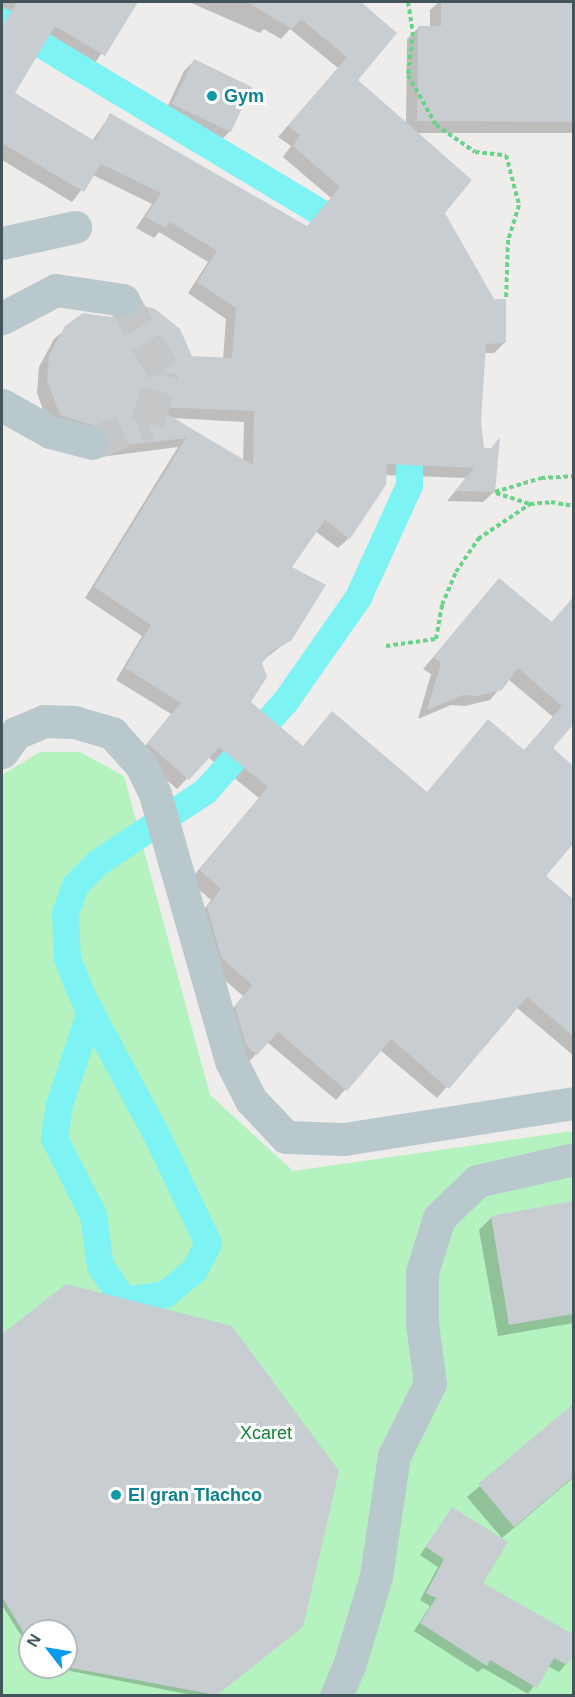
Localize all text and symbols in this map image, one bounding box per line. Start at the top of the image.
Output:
place label: Gym [224,85,264,107]
marker: Gym [205,89,219,103]
park label: Xcaret [240,1422,292,1444]
place label: El gran Tlachco [128,1484,262,1506]
marker: El gran Tlachco [109,1488,123,1502]
north arrow [18,1619,78,1679]
text: N [24,1631,44,1650]

